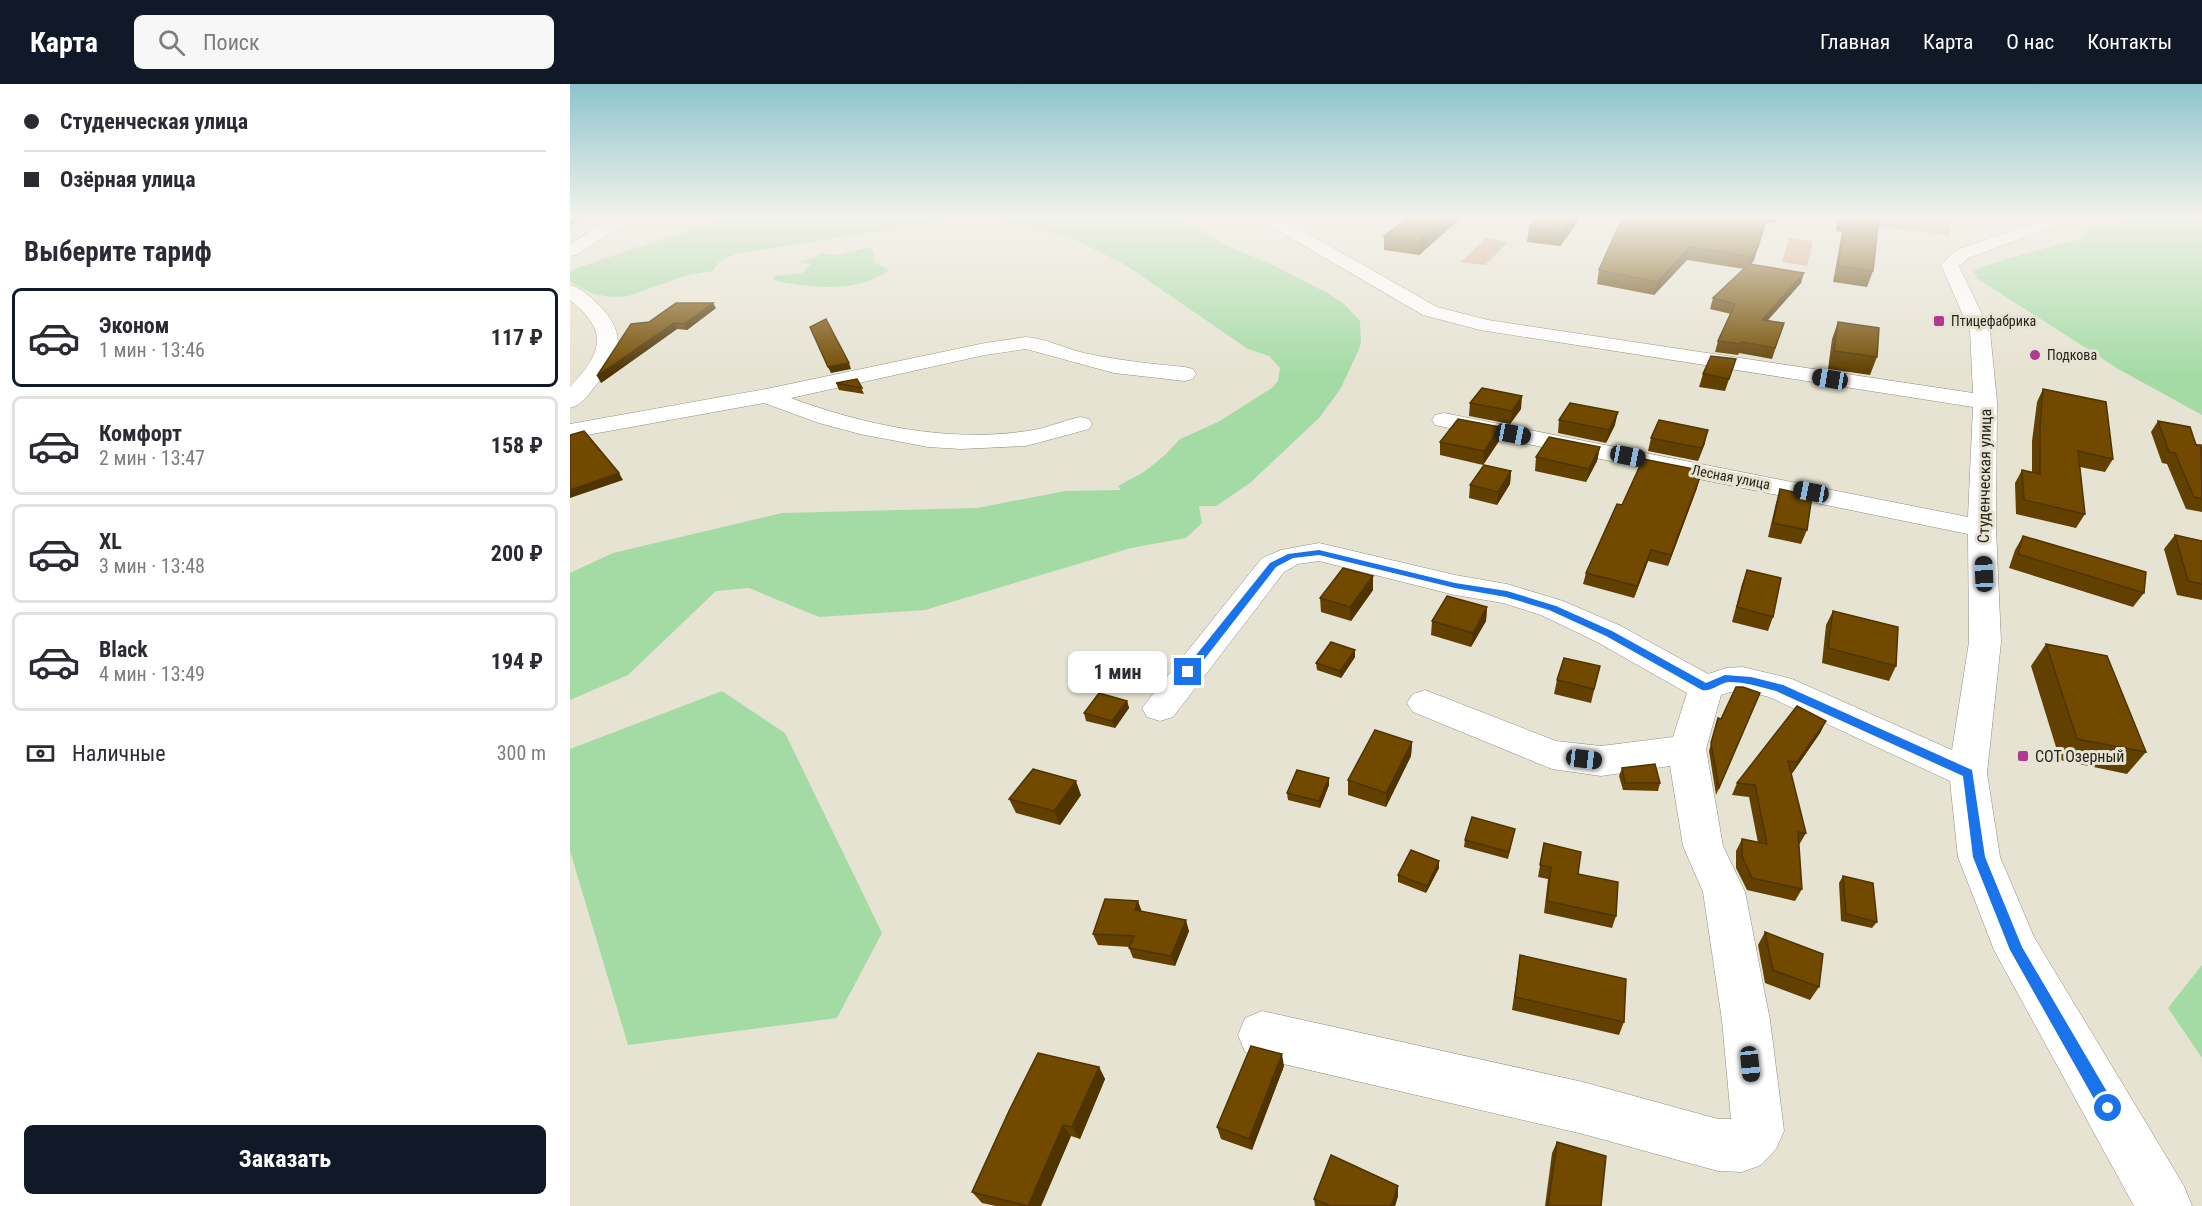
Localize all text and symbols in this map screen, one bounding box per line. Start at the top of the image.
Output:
search box [134,15,554,69]
text: Карта [30,26,98,59]
icon: search [155,26,188,59]
text: Поиск [203,30,260,55]
text: Главная [1820,30,1890,54]
text: Карта [1923,30,1973,54]
text: О нас [2006,30,2054,54]
text: Контакты [2087,30,2172,54]
text: Студенческая улица [60,109,248,134]
text: Озёрная улица [60,167,196,192]
text: Выберите тариф [24,236,212,268]
icon: car [27,311,81,365]
text: Эконом [99,313,169,338]
place label: Птицефабрика [1951,313,2036,329]
marker: Птицефабрика [1932,314,1946,328]
text: 117 ₽ [491,325,543,350]
text: 1 мин · 13:46 [99,338,205,362]
place label: Подкова [2047,347,2097,363]
marker: Подкова [2028,348,2042,362]
car [1811,367,1849,391]
street label: Студенческая улица [1974,409,1995,543]
icon: car [27,419,81,473]
text: Комфорт [99,421,182,446]
car [1494,422,1532,446]
text: 158 ₽ [491,433,543,458]
car [1609,444,1647,468]
text: 2 мин · 13:47 [99,446,205,470]
street label: Лесная улица [1691,462,1771,492]
car [1792,480,1830,504]
icon: car [27,527,81,581]
text: XL [99,529,122,554]
text: 200 ₽ [491,541,543,566]
text: 3 мин · 13:48 [99,554,205,578]
car [1974,556,1994,592]
icon: car [27,635,81,689]
text: Black [99,637,148,662]
text: 194 ₽ [491,649,543,674]
callout: 1 мин [1068,651,1167,693]
route end [1174,658,1201,685]
text: 1 мин [1094,660,1141,684]
text: 4 мин · 13:49 [99,662,205,686]
icon: cash [24,737,57,770]
text: Наличные [72,741,166,766]
text: 300 m [497,741,546,765]
place label: СОТ Озерный [2035,747,2125,766]
car [1565,748,1603,770]
marker: СОТ Озерный [2016,749,2030,763]
car [1739,1045,1761,1083]
route start [2094,1094,2121,1121]
button: Заказать [24,1125,546,1194]

